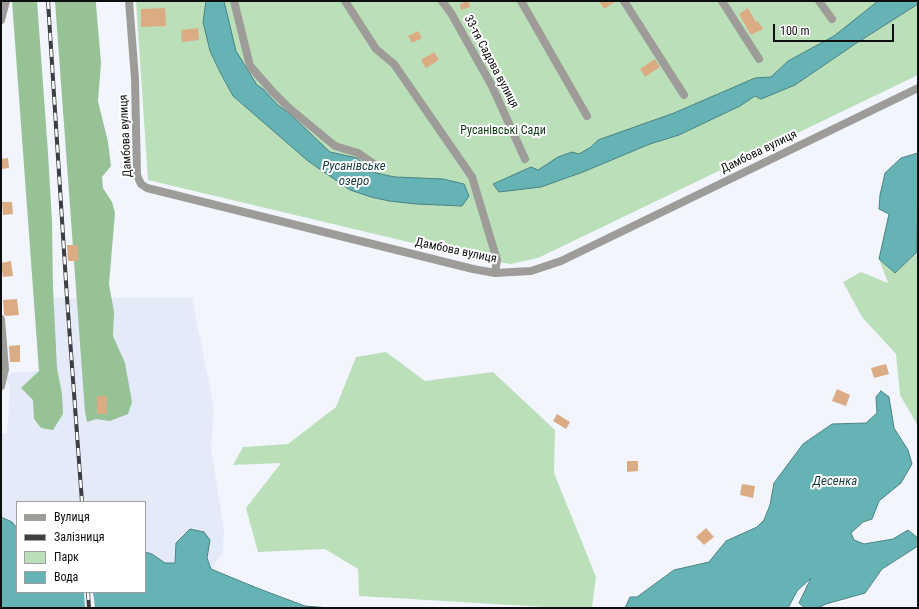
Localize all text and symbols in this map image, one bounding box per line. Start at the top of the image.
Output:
street label: 33-тя Садова вулиця [460,13,522,111]
scale bar [775,16,896,42]
text: 100 m [780,24,810,38]
street label: Дамбова вулиця [117,94,135,178]
park label: Русанівські Сади [460,124,546,138]
street label: Дамбова вулиця [719,127,799,177]
water label: Русанівське озеро [322,159,386,190]
street label: Дамбова вулиця [414,235,498,267]
water label: Десенка [813,474,857,490]
legend [16,501,146,593]
text: Вулиця [54,510,90,524]
text: Залізниця [54,530,105,544]
text: Парк [54,550,79,564]
text: Вода [54,570,78,584]

